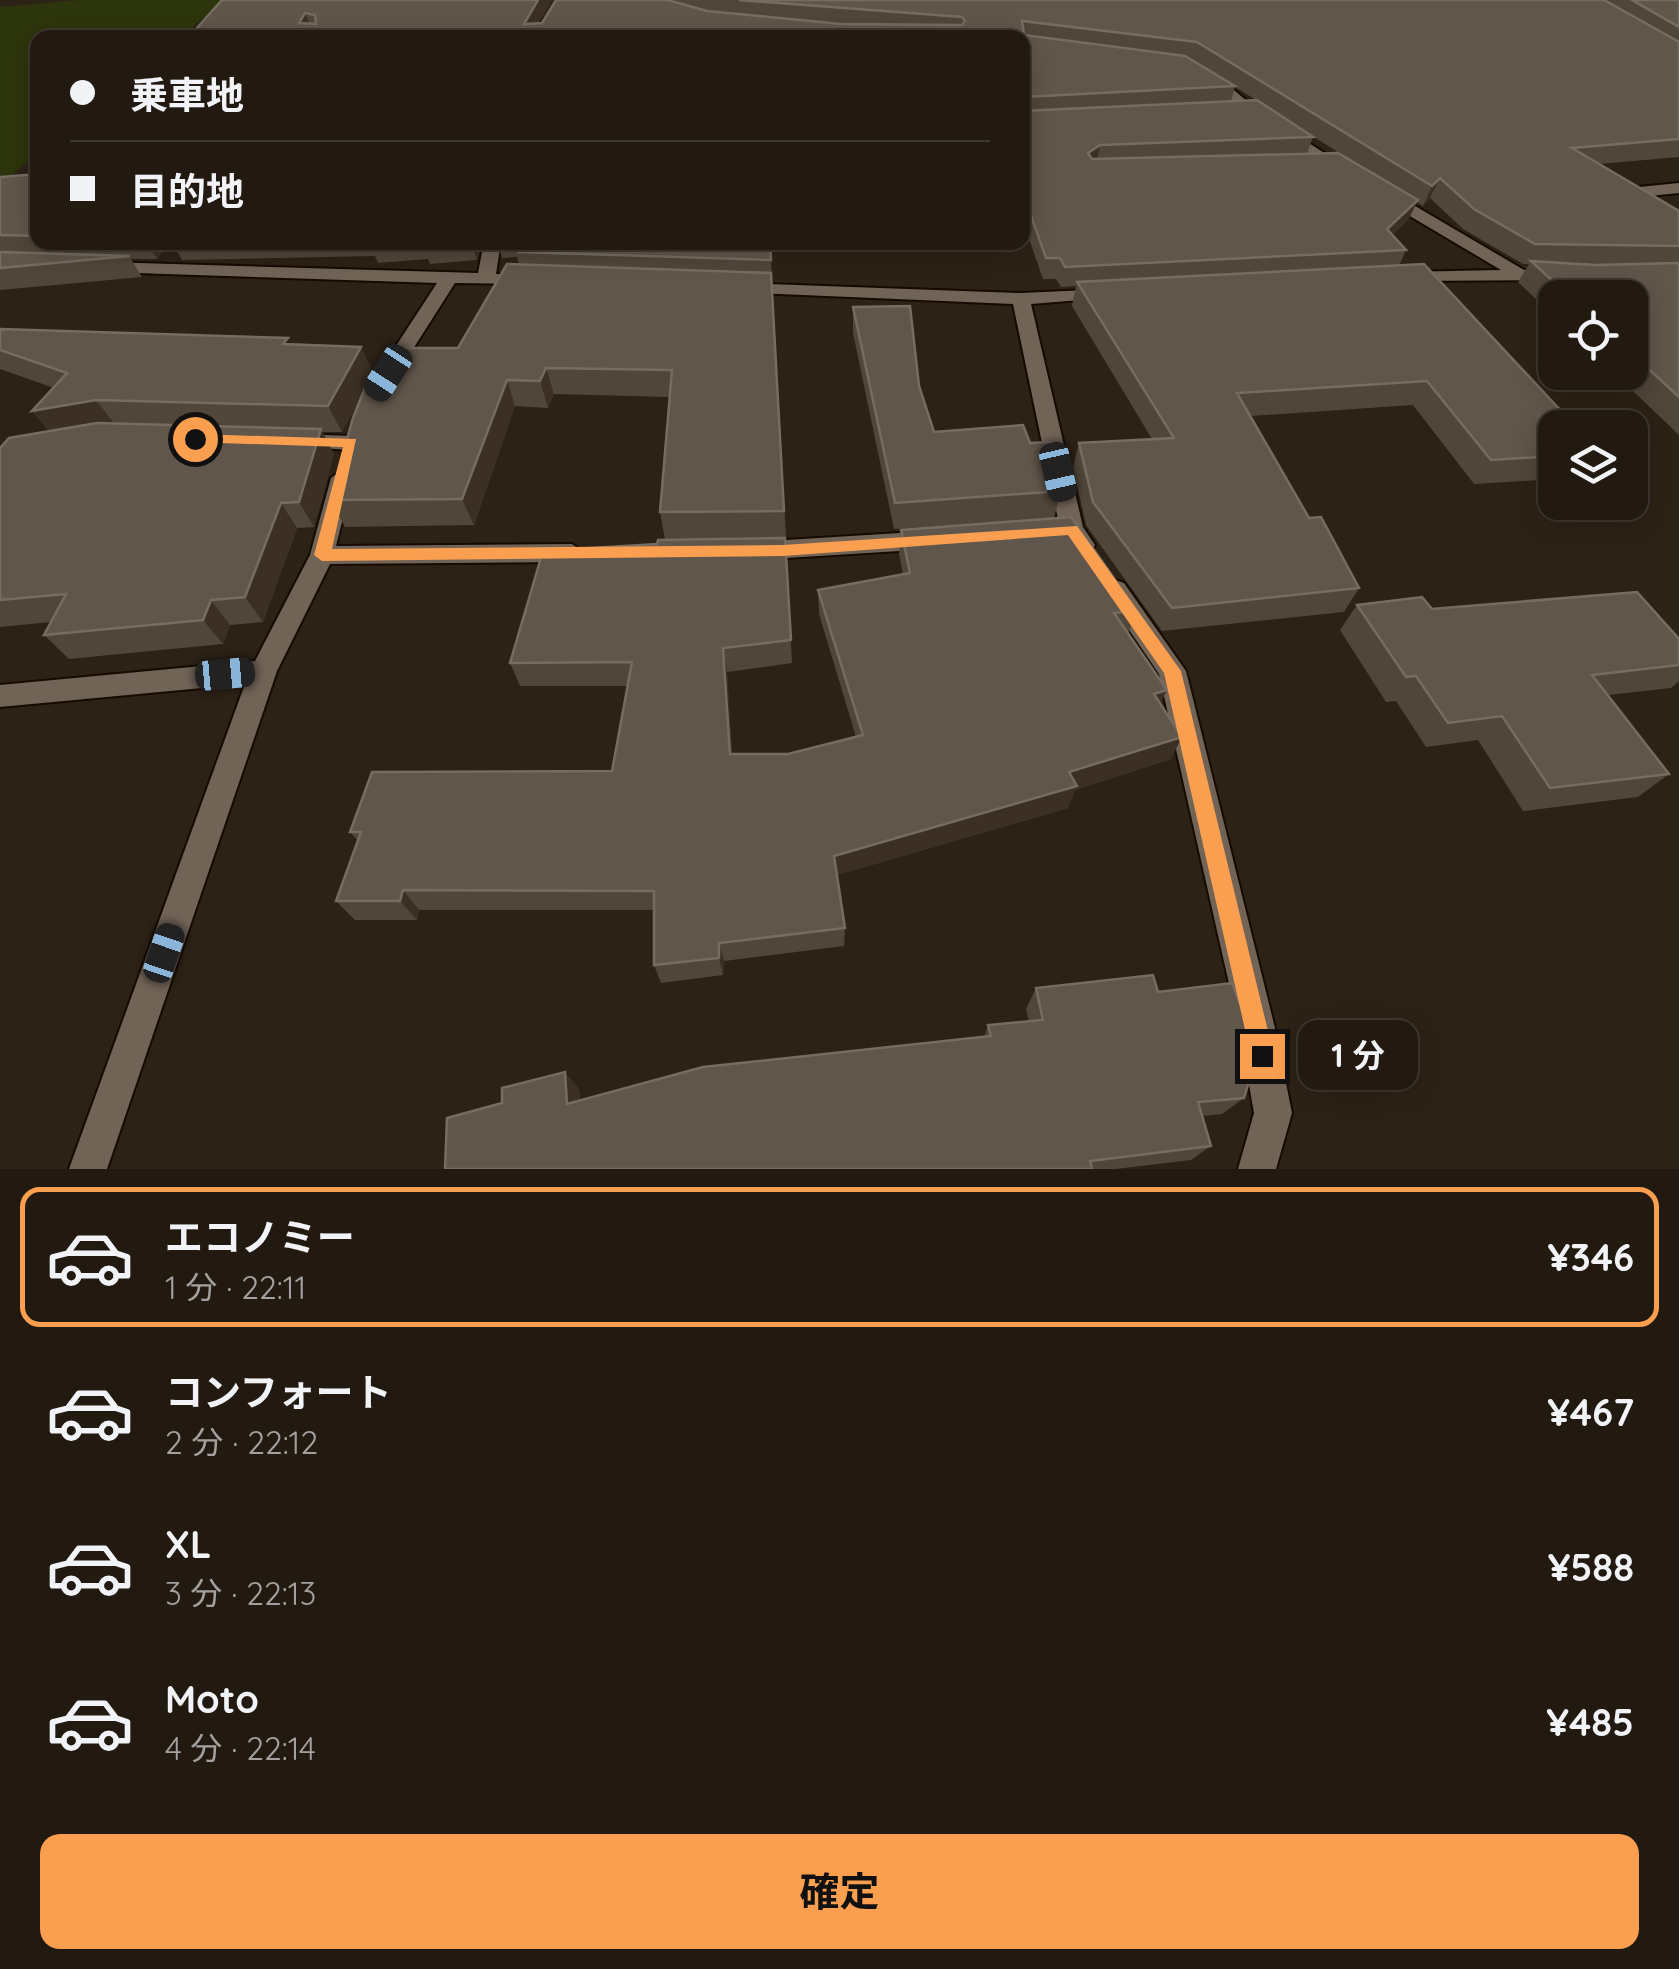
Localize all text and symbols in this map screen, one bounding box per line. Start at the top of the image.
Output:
text: 乗車地 [130,71,244,119]
text: 目的地 [130,167,244,215]
map controls [1538,280,1648,520]
button: locate [1538,280,1648,390]
car [359,340,417,406]
button: layers [1538,410,1648,520]
route start [173,417,218,462]
car [1037,439,1079,505]
car [194,656,256,692]
car [140,920,188,986]
callout: 1 分 [1297,1021,1417,1091]
route end [1240,1034,1285,1079]
text: 1 分 [1331,1035,1385,1075]
icon: car [45,1212,135,1302]
text: エコノミー [165,1213,355,1261]
text: ¥346 [1548,1233,1634,1281]
text: 1 分 · 22:11 [165,1267,306,1307]
icon: car [45,1367,135,1457]
text: コンフォート [165,1368,392,1416]
text: ¥467 [1547,1388,1634,1436]
text: 2 分 · 22:12 [165,1422,318,1462]
text: XL [165,1520,211,1568]
icon: car [45,1522,135,1612]
text: ¥588 [1548,1543,1634,1591]
text: 3 分 · 22:13 [165,1573,316,1613]
text: Moto [165,1675,259,1723]
icon: car [45,1677,135,1767]
text: ¥485 [1546,1698,1634,1746]
text: 4 分 · 22:14 [165,1728,316,1768]
button: 確定 [40,1834,1639,1949]

